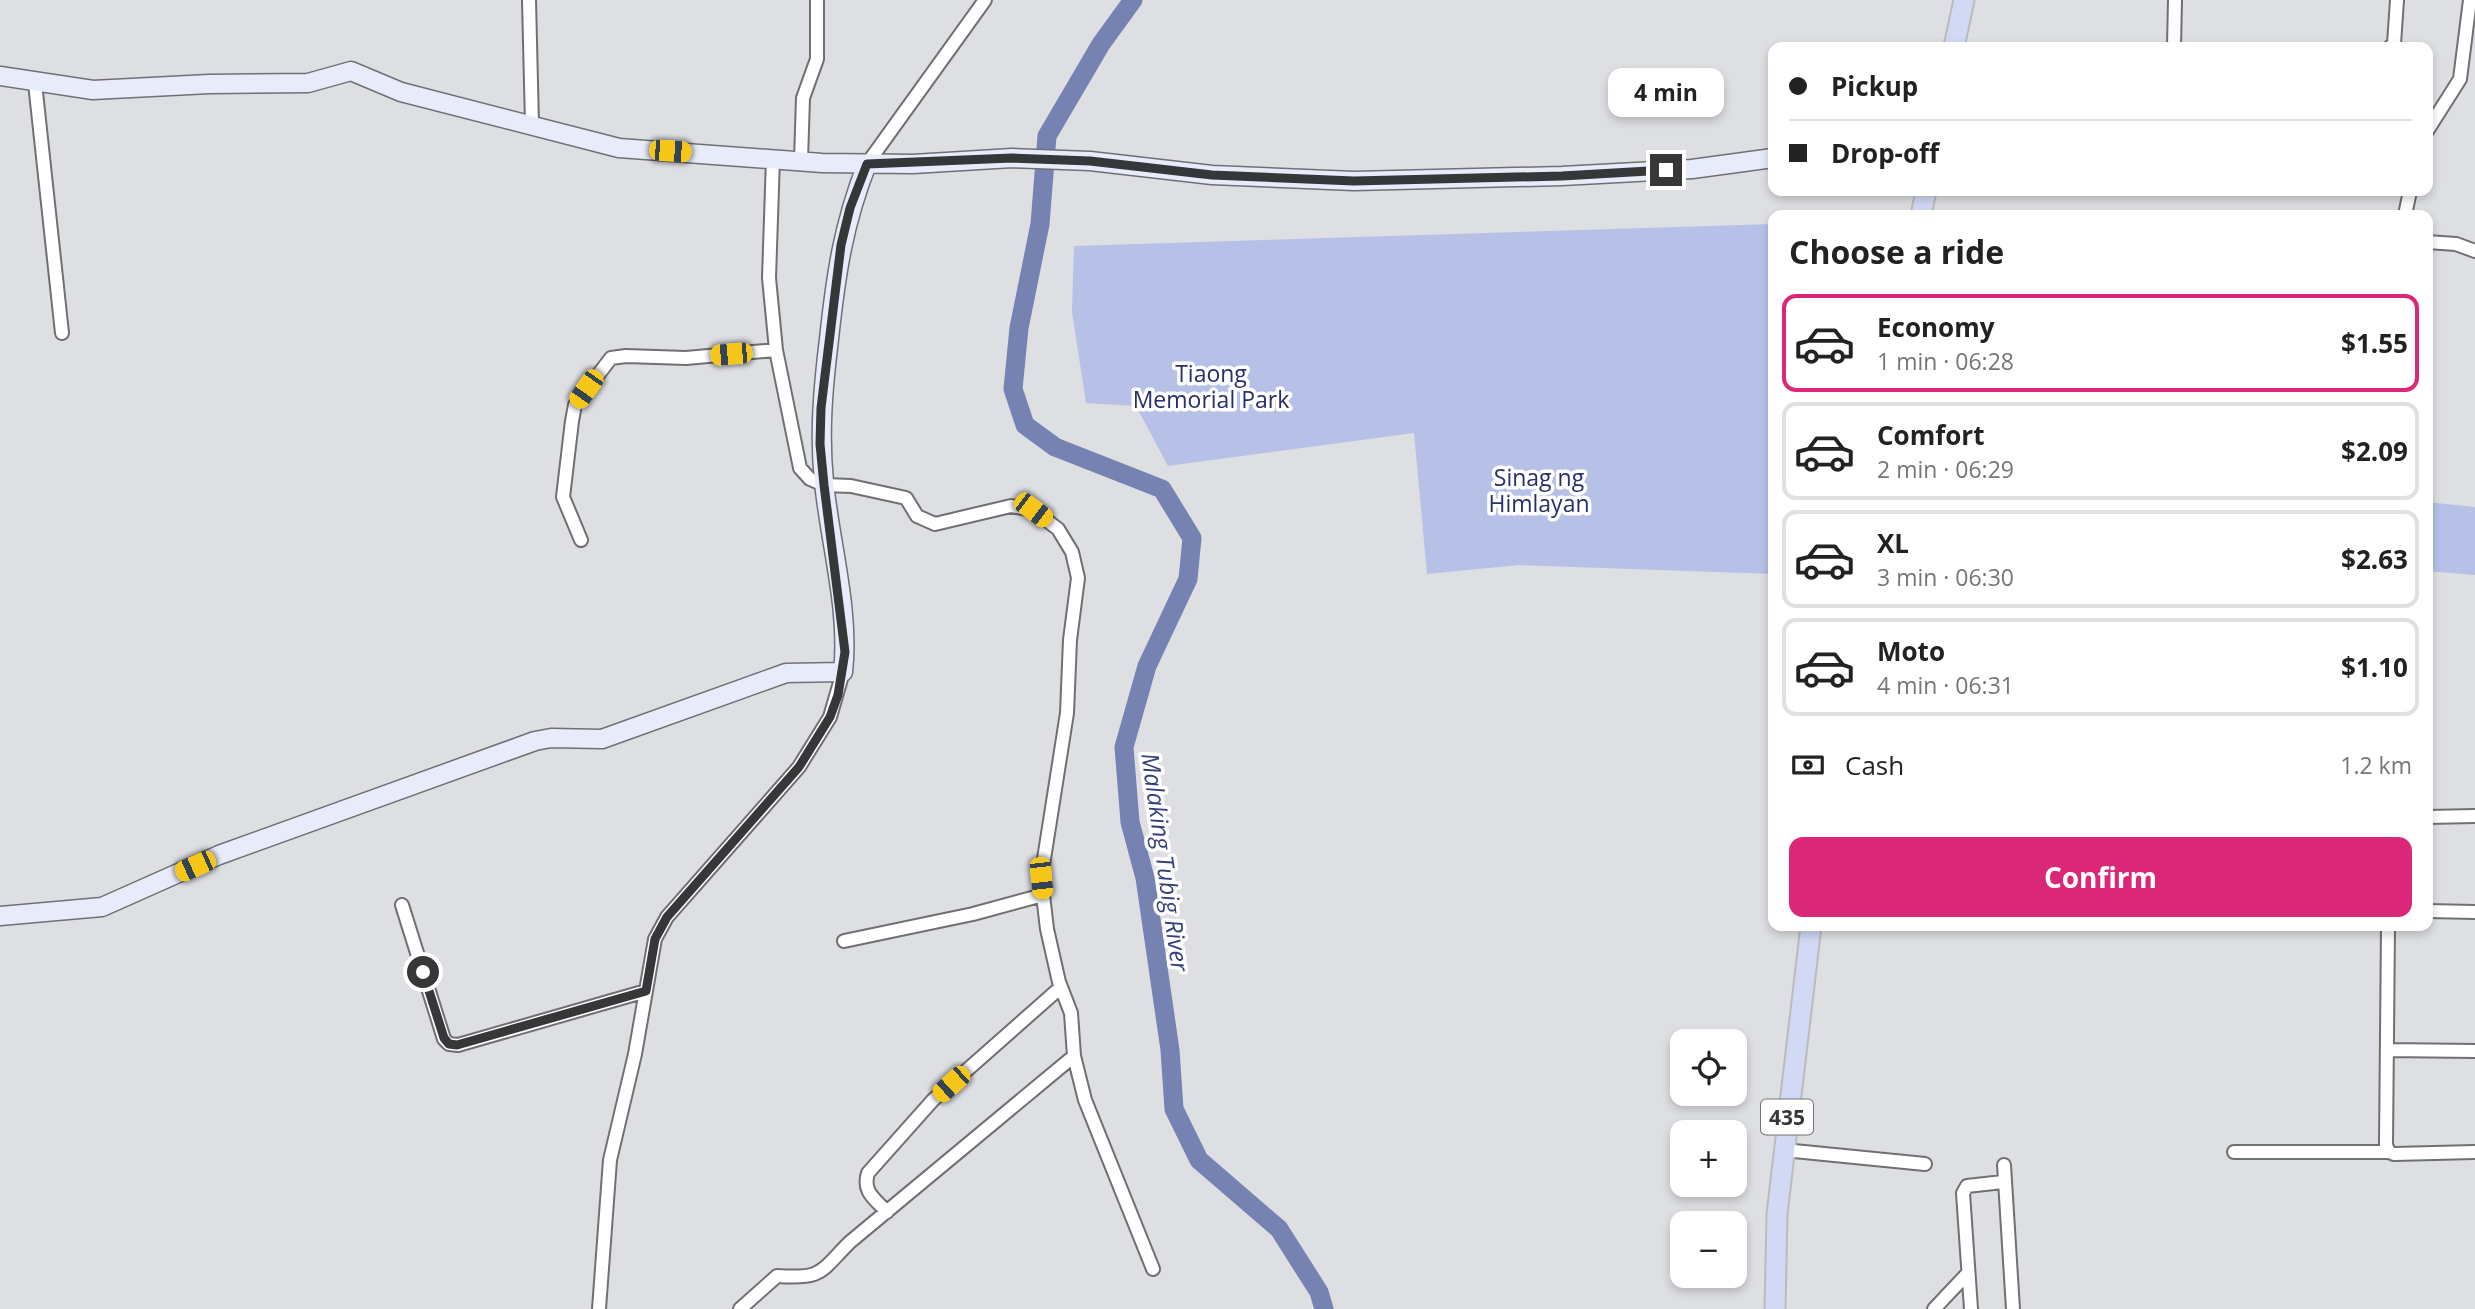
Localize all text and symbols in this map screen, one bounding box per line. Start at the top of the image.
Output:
callout: 4 min [1608,68,1724,118]
text: Pickup [1831,68,1918,104]
text: 4 min [1634,76,1698,108]
text: Drop-off [1831,135,1939,171]
car [649,139,692,163]
route end [1650,154,1682,186]
text: Choose a ride [1789,230,2004,273]
text: Economy [1877,309,1995,345]
icon: car [1793,312,1856,375]
text: $1.55 [2341,325,2408,361]
car [710,342,753,366]
text: 1 min · 06:28 [1877,345,2014,377]
park label: Tiaong Memorial Park [1133,357,1289,415]
car [566,366,607,412]
text: Comfort [1877,417,1984,453]
icon: car [1793,420,1856,483]
text: $2.09 [2341,433,2408,469]
text: 2 min · 06:29 [1877,453,2014,485]
park label: Sinag ng Himlayan [1488,461,1590,519]
car [1010,489,1057,531]
text: XL [1877,525,1909,561]
icon: car [1793,528,1856,591]
text: $2.63 [2341,541,2408,577]
text: 3 min · 06:30 [1877,561,2014,593]
text: Moto [1877,633,1945,669]
icon: car [1793,636,1856,699]
text: $1.10 [2341,649,2408,685]
text: 4 min · 06:31 [1877,669,2014,701]
icon: cash [1789,746,1827,784]
text: Cash [1845,747,1904,783]
text: 1.2 km [2340,749,2412,781]
water label: Malaking Tubig River [1134,751,1198,975]
button: Confirm [1789,837,2412,917]
car [172,848,219,884]
car [1029,856,1054,900]
route start [407,956,439,988]
map controls [1670,1029,1747,1288]
button: locate [1670,1029,1747,1106]
car [929,1062,974,1106]
road number: 435 [1761,1100,1813,1134]
button: + [1670,1120,1747,1197]
button: − [1670,1211,1747,1288]

